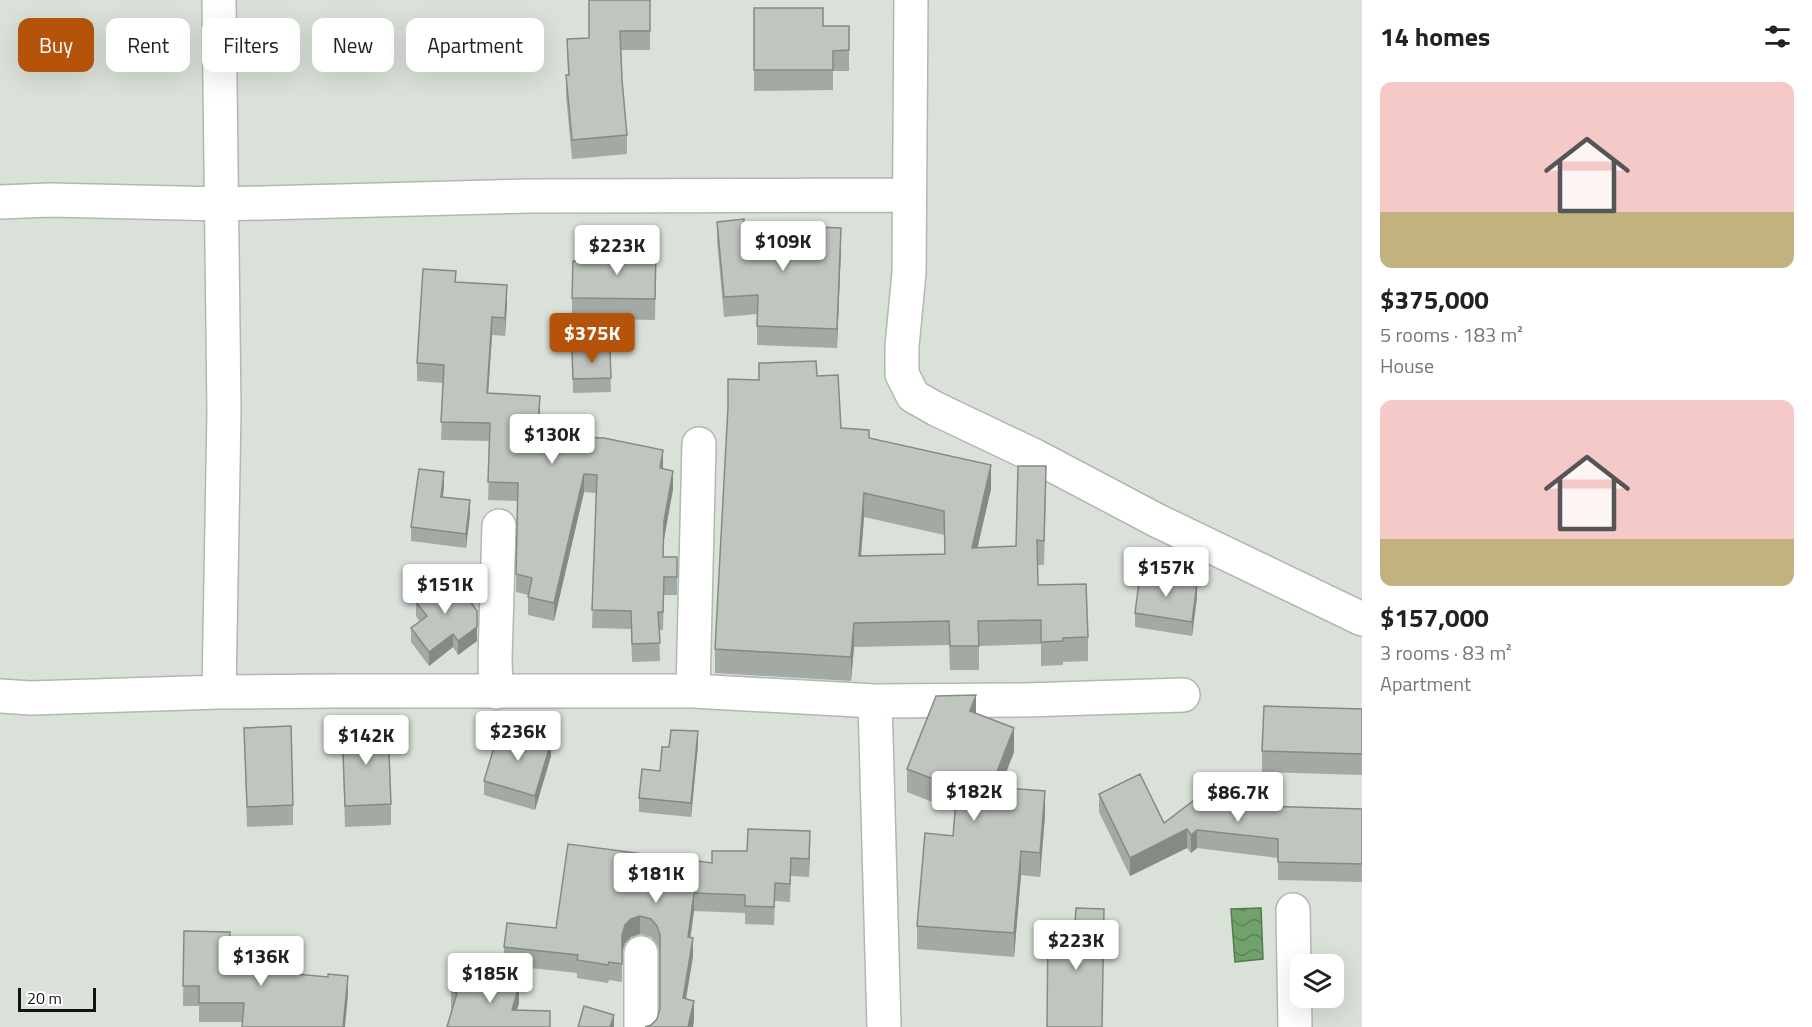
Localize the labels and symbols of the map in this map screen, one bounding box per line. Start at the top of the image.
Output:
pin: $109K [741,221,825,272]
pin: $223K [575,225,659,276]
pin: $375K [550,313,634,364]
pin: $130K [510,414,594,465]
pin: $157K [1124,547,1208,598]
pin: $151K [403,564,487,615]
pin: $236K [476,711,560,762]
pin: $142K [324,715,408,766]
pin: $182K [932,771,1016,822]
pin: $86.7K [1189,772,1287,823]
pin: $181K [614,853,698,904]
pin: $223K [1034,920,1118,971]
pin: $136K [219,936,303,987]
pin: $185K [448,953,532,1004]
scale bar [18,985,96,1012]

